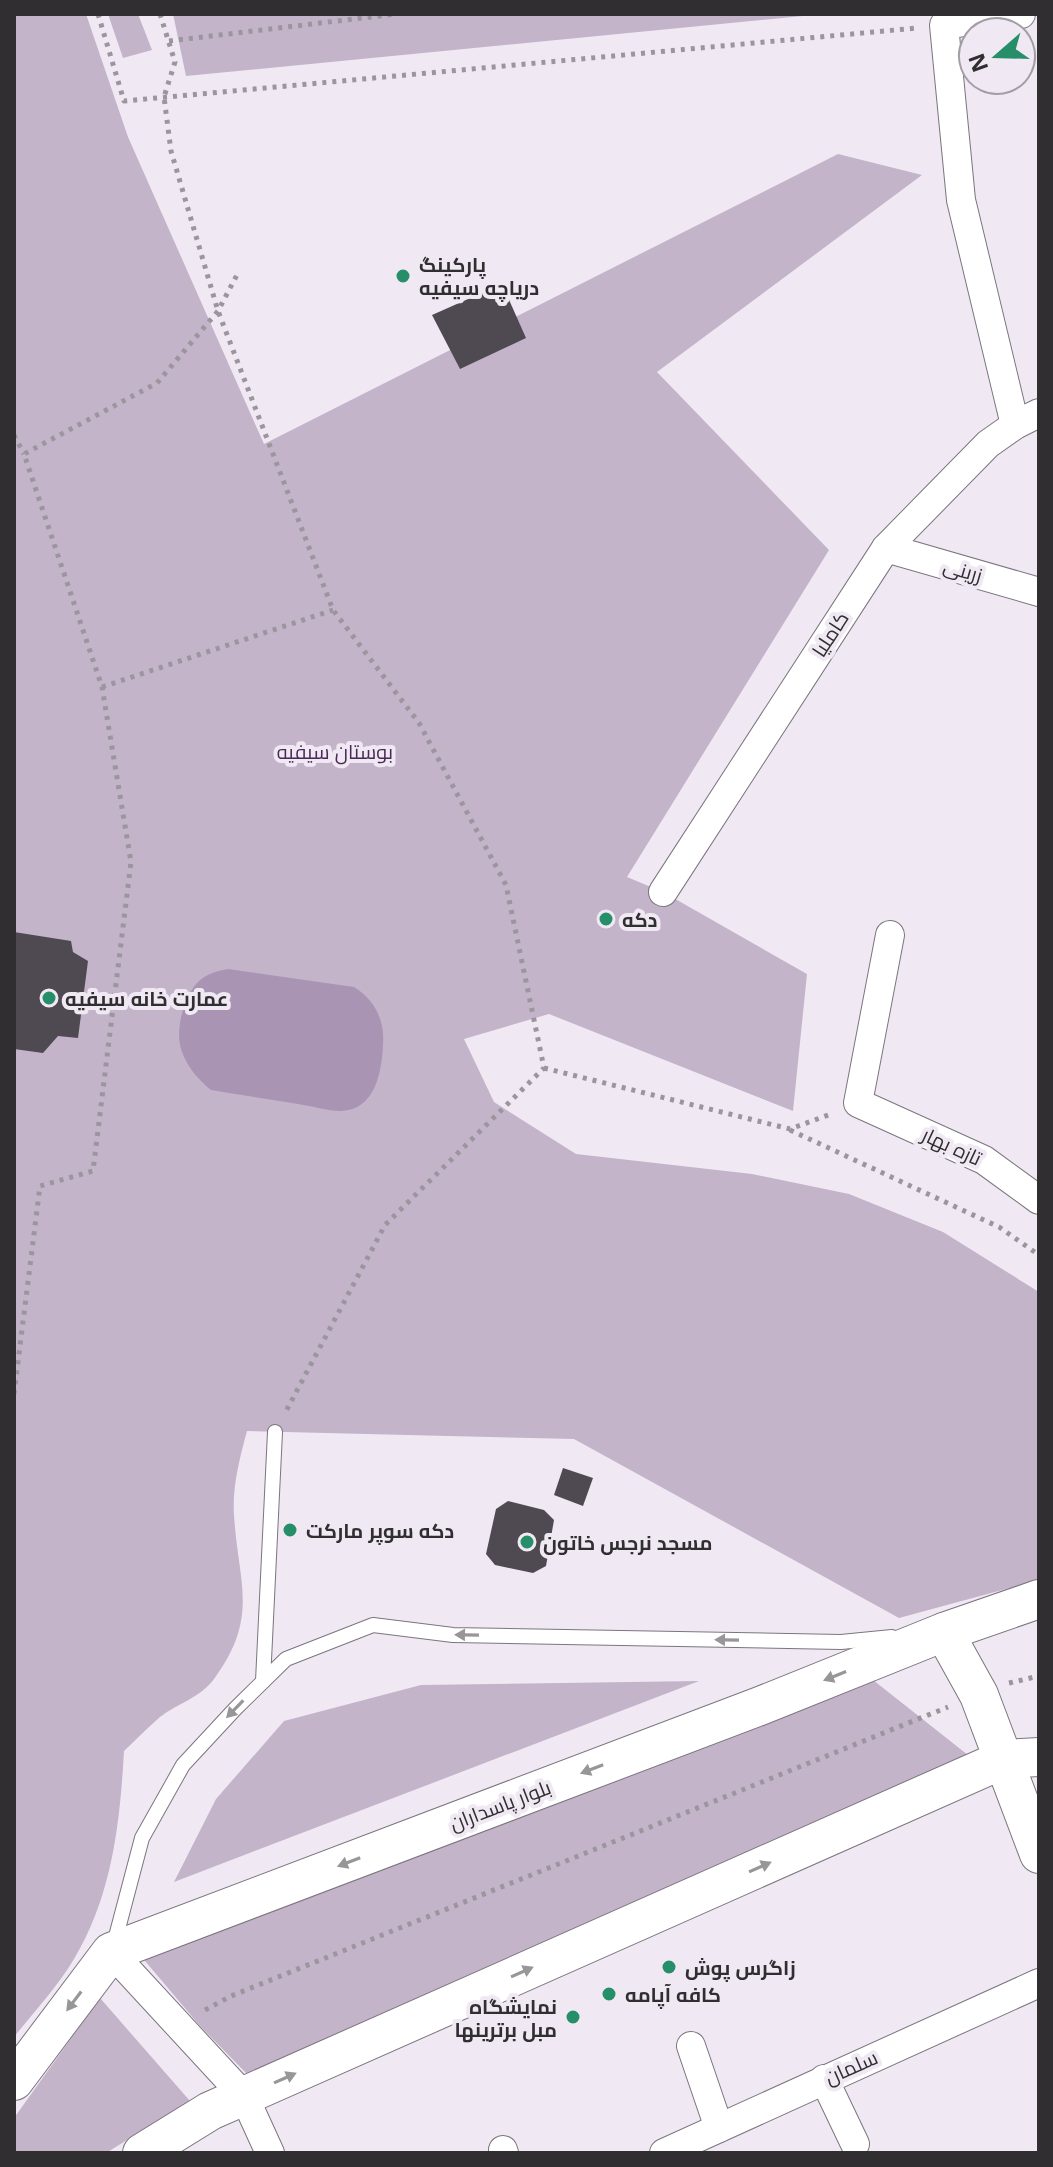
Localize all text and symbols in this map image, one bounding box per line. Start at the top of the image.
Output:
north arrow [957,16,1037,96]
text: N [960,50,994,77]
place label: پارکینگ دریاچه سیفیه [419,251,539,302]
marker: پارکینگ دریاچه سیفیه [394,267,412,285]
street label: زرینی [940,552,986,588]
street label: کاملیا [805,606,855,662]
park label: بوستان سیفیه [277,738,393,765]
place label: دکه [622,906,658,933]
marker: دکه [597,910,615,928]
place label: عمارت خانه سیفیه [65,985,228,1012]
marker: عمارت خانه سیفیه [40,989,58,1007]
street label: تازه بهار [917,1120,987,1172]
place label: دکه سوپر مارکت [306,1517,454,1545]
marker: دکه سوپر مارکت [281,1521,299,1539]
place label: مسجد نرجس خاتون [543,1529,712,1556]
marker: مسجد نرجس خاتون [518,1533,536,1551]
one-way arrow [454,1629,479,1641]
one-way arrow [714,1634,739,1646]
one-way arrow [823,1670,847,1683]
one-way arrow [226,1700,244,1719]
one-way arrow [580,1763,604,1776]
street label: بلوار پاسداران [445,1773,555,1837]
one-way arrow [337,1856,361,1869]
one-way arrow [748,1860,772,1874]
place label: زاگرس پوش [685,1954,796,1982]
marker: زاگرس پوش [660,1958,678,1976]
one-way arrow [511,1966,534,1979]
place label: کافه آپامه [625,1981,721,2009]
marker: کافه آپامه [600,1985,618,2003]
one-way arrow [67,1991,83,2011]
place label: نمایشگاه مبل برترینها [454,1993,557,2043]
marker: نمایشگاه مبل برترینها [564,2008,582,2026]
street label: سلمان [820,2043,882,2091]
one-way arrow [273,2071,297,2084]

